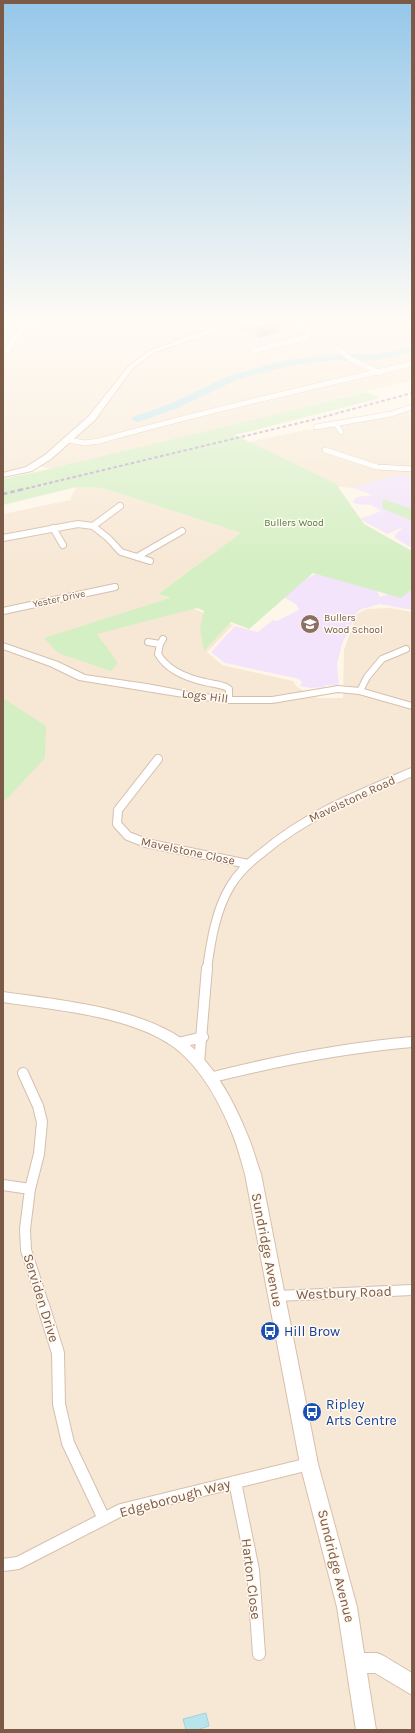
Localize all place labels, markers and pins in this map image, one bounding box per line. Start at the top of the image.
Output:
place label: Bullers Wood School [324,612,383,636]
school or university icon: Bullers Wood School [299,613,321,635]
bus stop icon: Hill Brow [259,1320,281,1342]
place label: Hill Brow [284,1323,340,1340]
place label: Ripley Arts Centre [326,1396,397,1429]
bus stop icon: Ripley Arts Centre [301,1401,323,1423]

